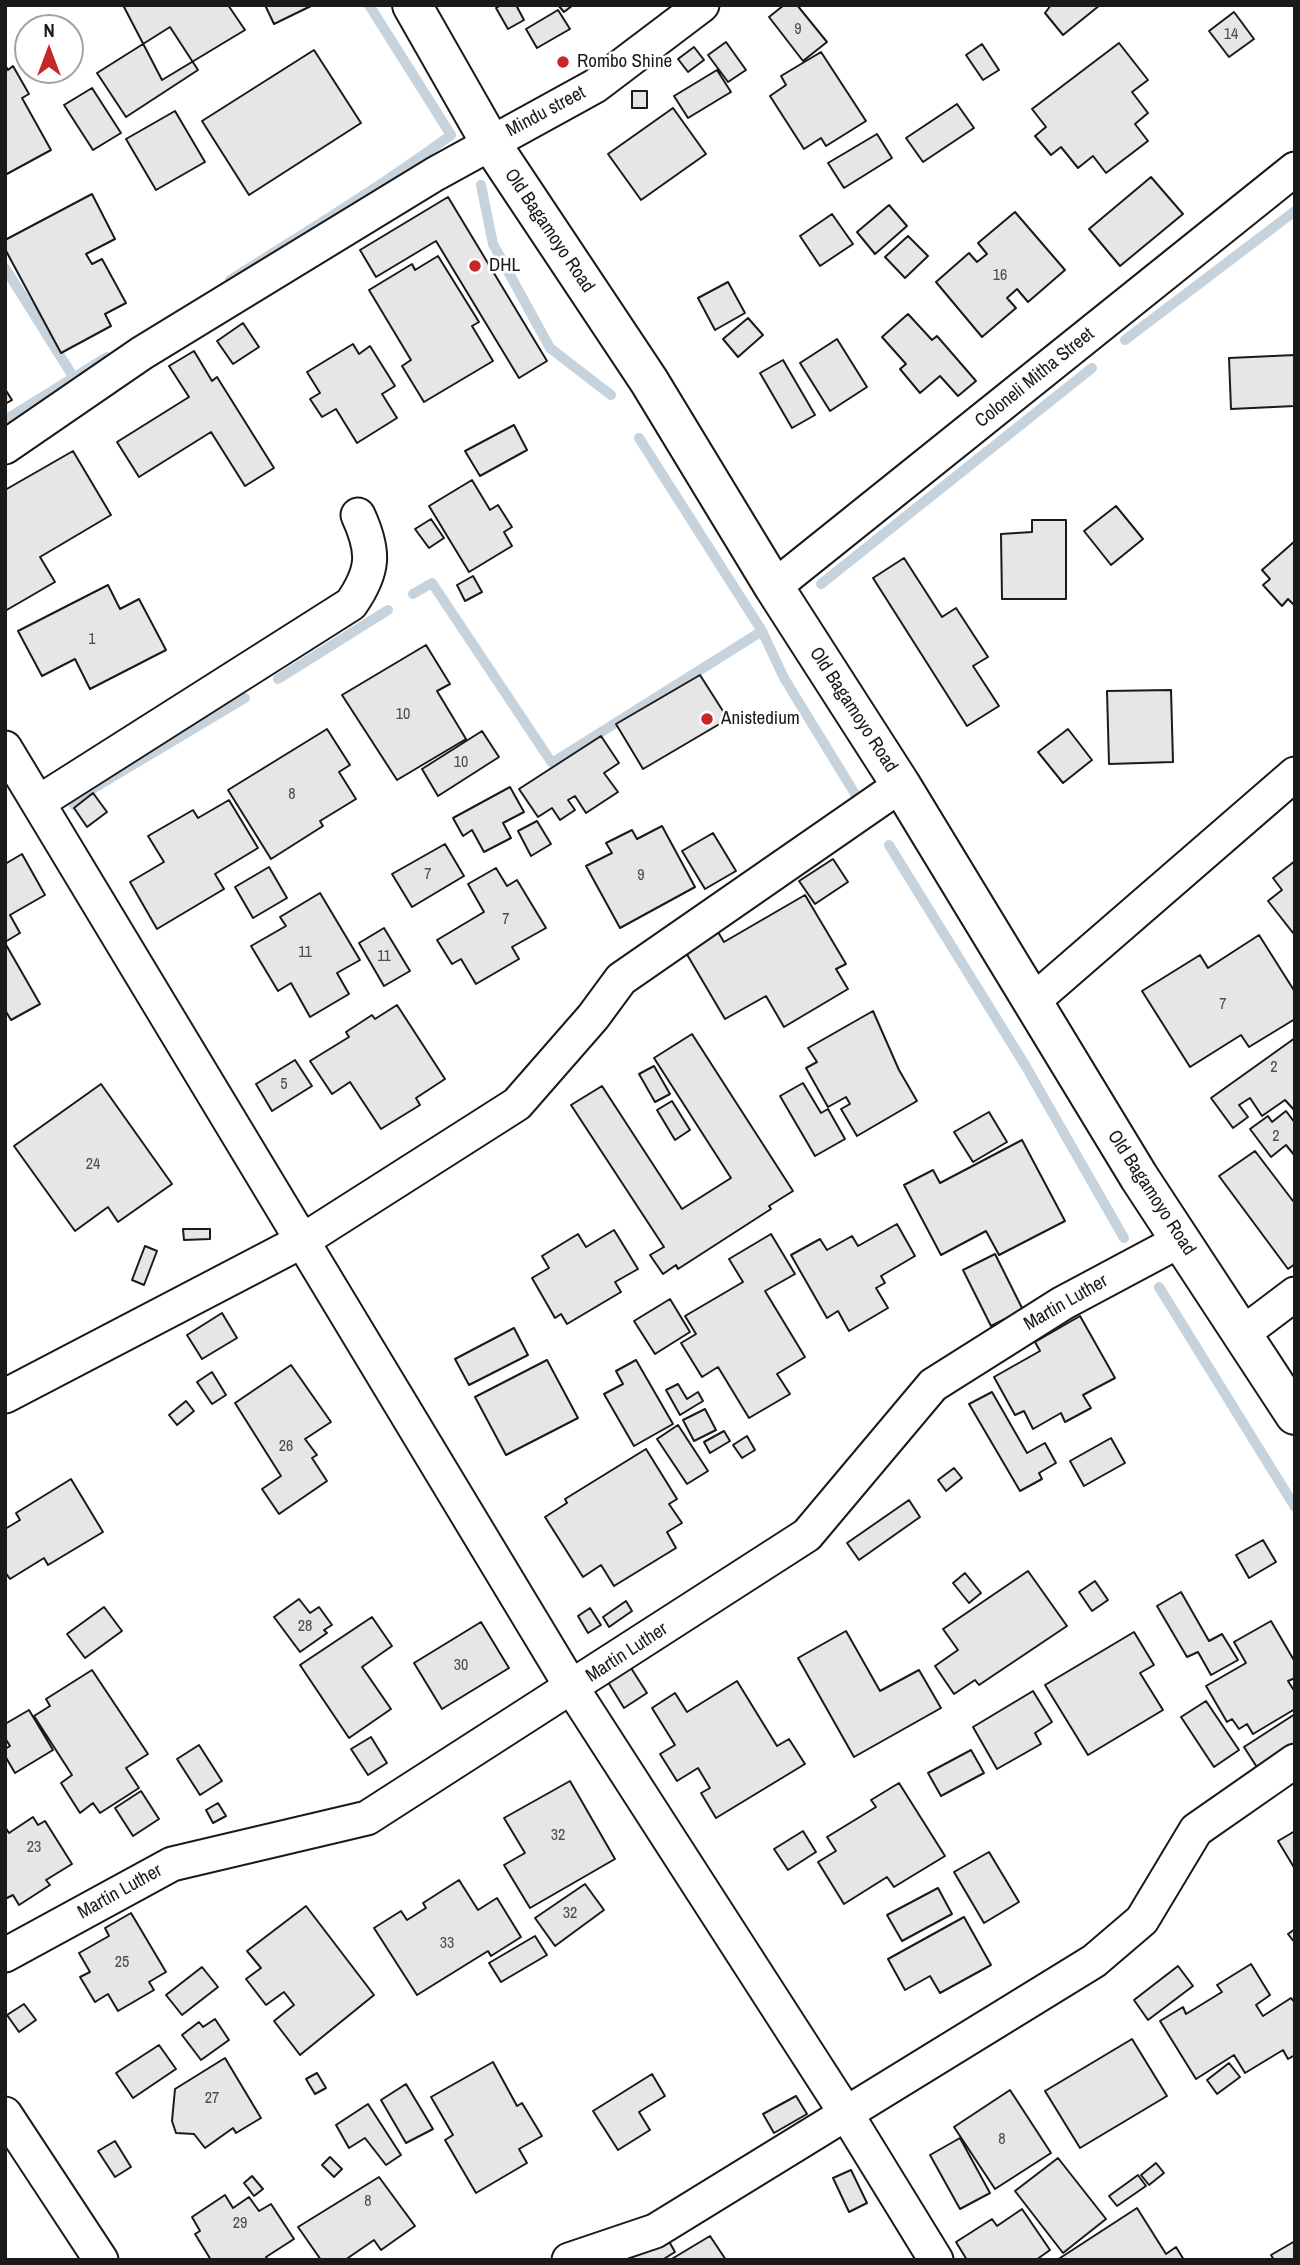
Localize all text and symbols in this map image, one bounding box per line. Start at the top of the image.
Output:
north arrow [14,14,84,84]
text: N [43,17,55,43]
house number: 9 [794,20,802,40]
house number: 14 [1224,25,1238,45]
place label: Rombo Shine [577,51,672,73]
marker: Rombo Shine [555,54,571,70]
street label: Mindu street [502,82,590,142]
street label: Old Bagamoyo Road [499,165,599,297]
place label: DHL [489,255,520,277]
marker: DHL [467,258,483,274]
house number: 16 [993,266,1007,286]
street label: Coloneli Mitha Street [971,323,1099,433]
house number: 1 [88,630,96,650]
street label: Old Bagamoyo Road [804,643,902,777]
house number: 10 [396,705,410,725]
place label: Anistedium [721,708,800,730]
marker: Anistedium [699,711,715,727]
house number: 10 [454,753,468,773]
house number: 8 [288,785,296,805]
house number: 7 [424,865,432,885]
house number: 9 [637,866,645,886]
house number: 7 [502,910,510,930]
house number: 11 [298,943,312,963]
house number: 11 [377,947,391,967]
house number: 7 [1219,995,1227,1015]
house number: 2 [1270,1058,1278,1078]
house number: 5 [280,1075,288,1095]
street label: Old Bagamoyo Road [1102,1126,1200,1260]
house number: 2 [1272,1127,1280,1147]
house number: 24 [86,1155,100,1175]
street label: Martin Luther [1020,1270,1112,1336]
house number: 26 [279,1437,293,1457]
house number: 28 [298,1617,312,1637]
street label: Martin Luther [582,1618,672,1688]
house number: 30 [454,1656,468,1676]
house number: 32 [551,1826,565,1846]
house number: 23 [27,1838,41,1858]
street label: Martin Luther [74,1860,166,1924]
house number: 32 [563,1904,577,1924]
house number: 33 [440,1934,454,1954]
house number: 25 [115,1953,129,1973]
house number: 27 [205,2089,219,2109]
house number: 8 [998,2130,1006,2150]
house number: 8 [364,2192,372,2212]
house number: 29 [233,2214,247,2234]

